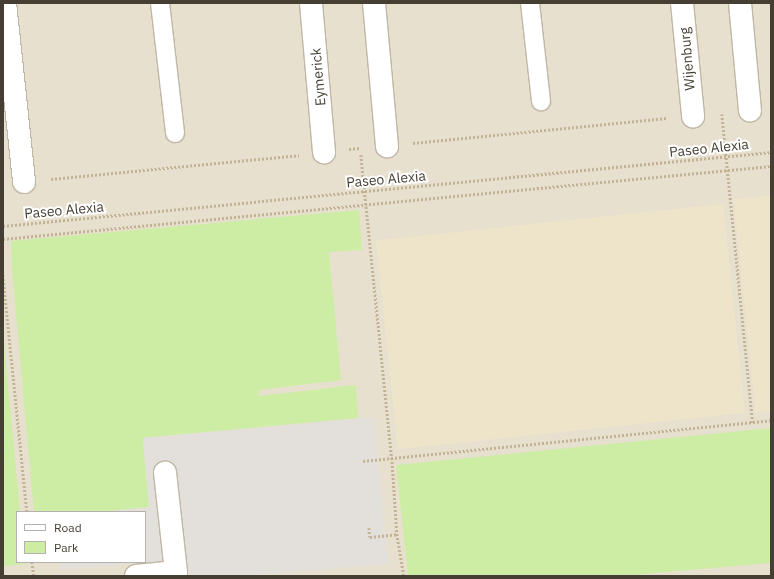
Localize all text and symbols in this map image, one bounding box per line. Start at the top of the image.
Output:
street label: Wijenburg [676,27,698,91]
street label: Eymerick [307,47,329,107]
street label: Paseo Alexia [668,135,750,161]
street label: Paseo Alexia [345,167,427,191]
street label: Paseo Alexia [23,198,105,222]
legend [16,511,146,563]
text: Road [54,520,82,535]
text: Park [54,540,78,555]

